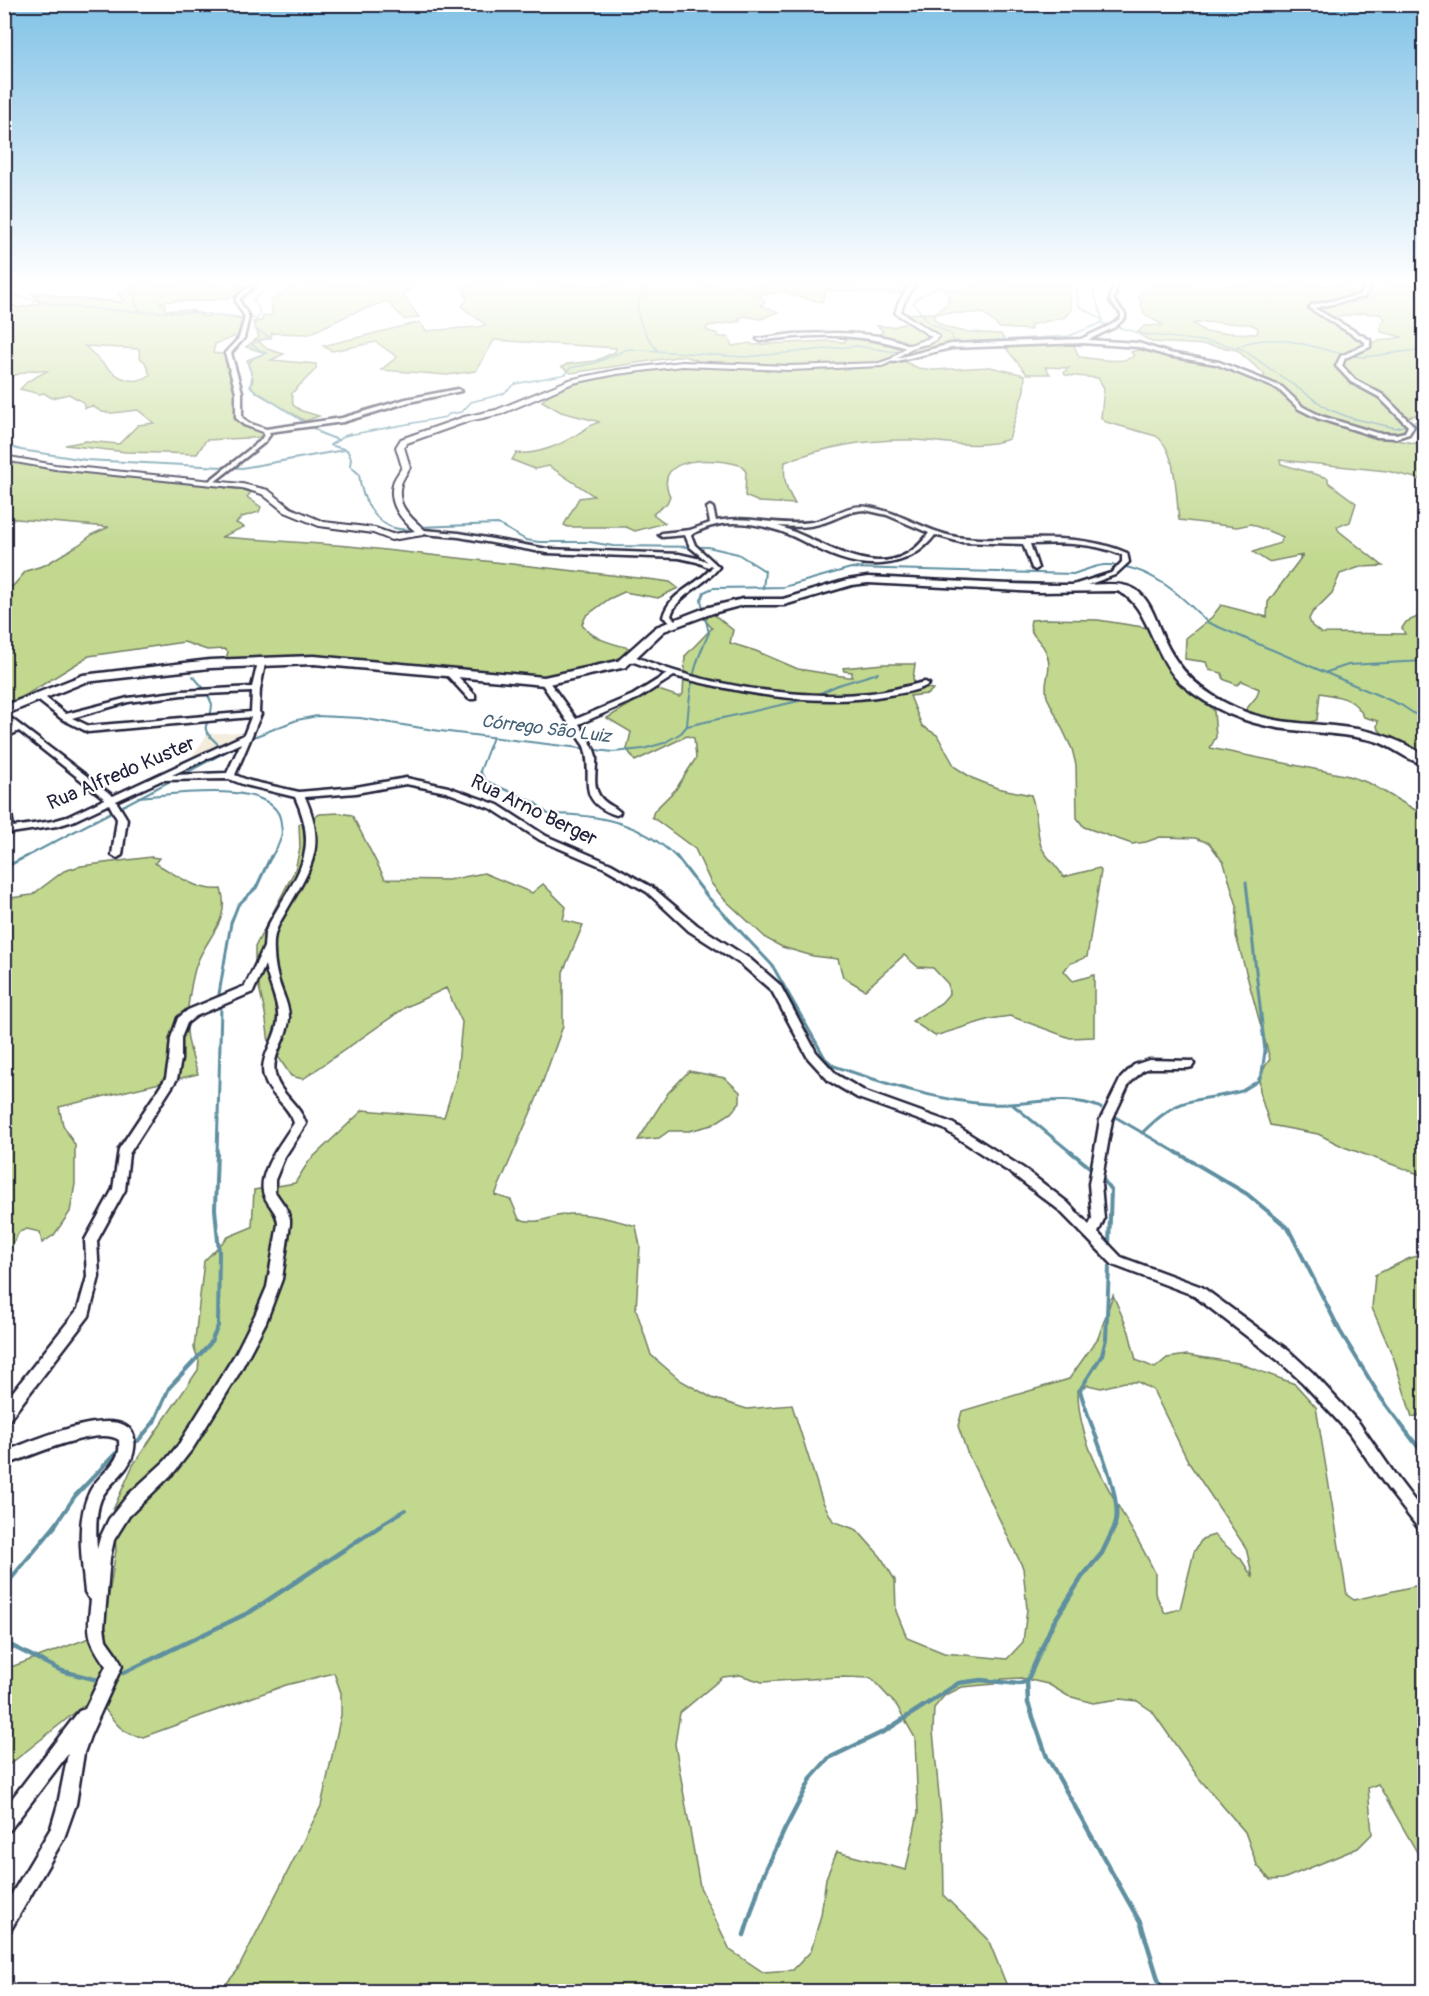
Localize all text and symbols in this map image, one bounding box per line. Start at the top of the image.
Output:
water label: Córrego São Luiz [480,710,615,749]
street label: Rua Alfredo Kuster [43,731,199,815]
street label: Rua Arno Berger [467,769,601,851]

